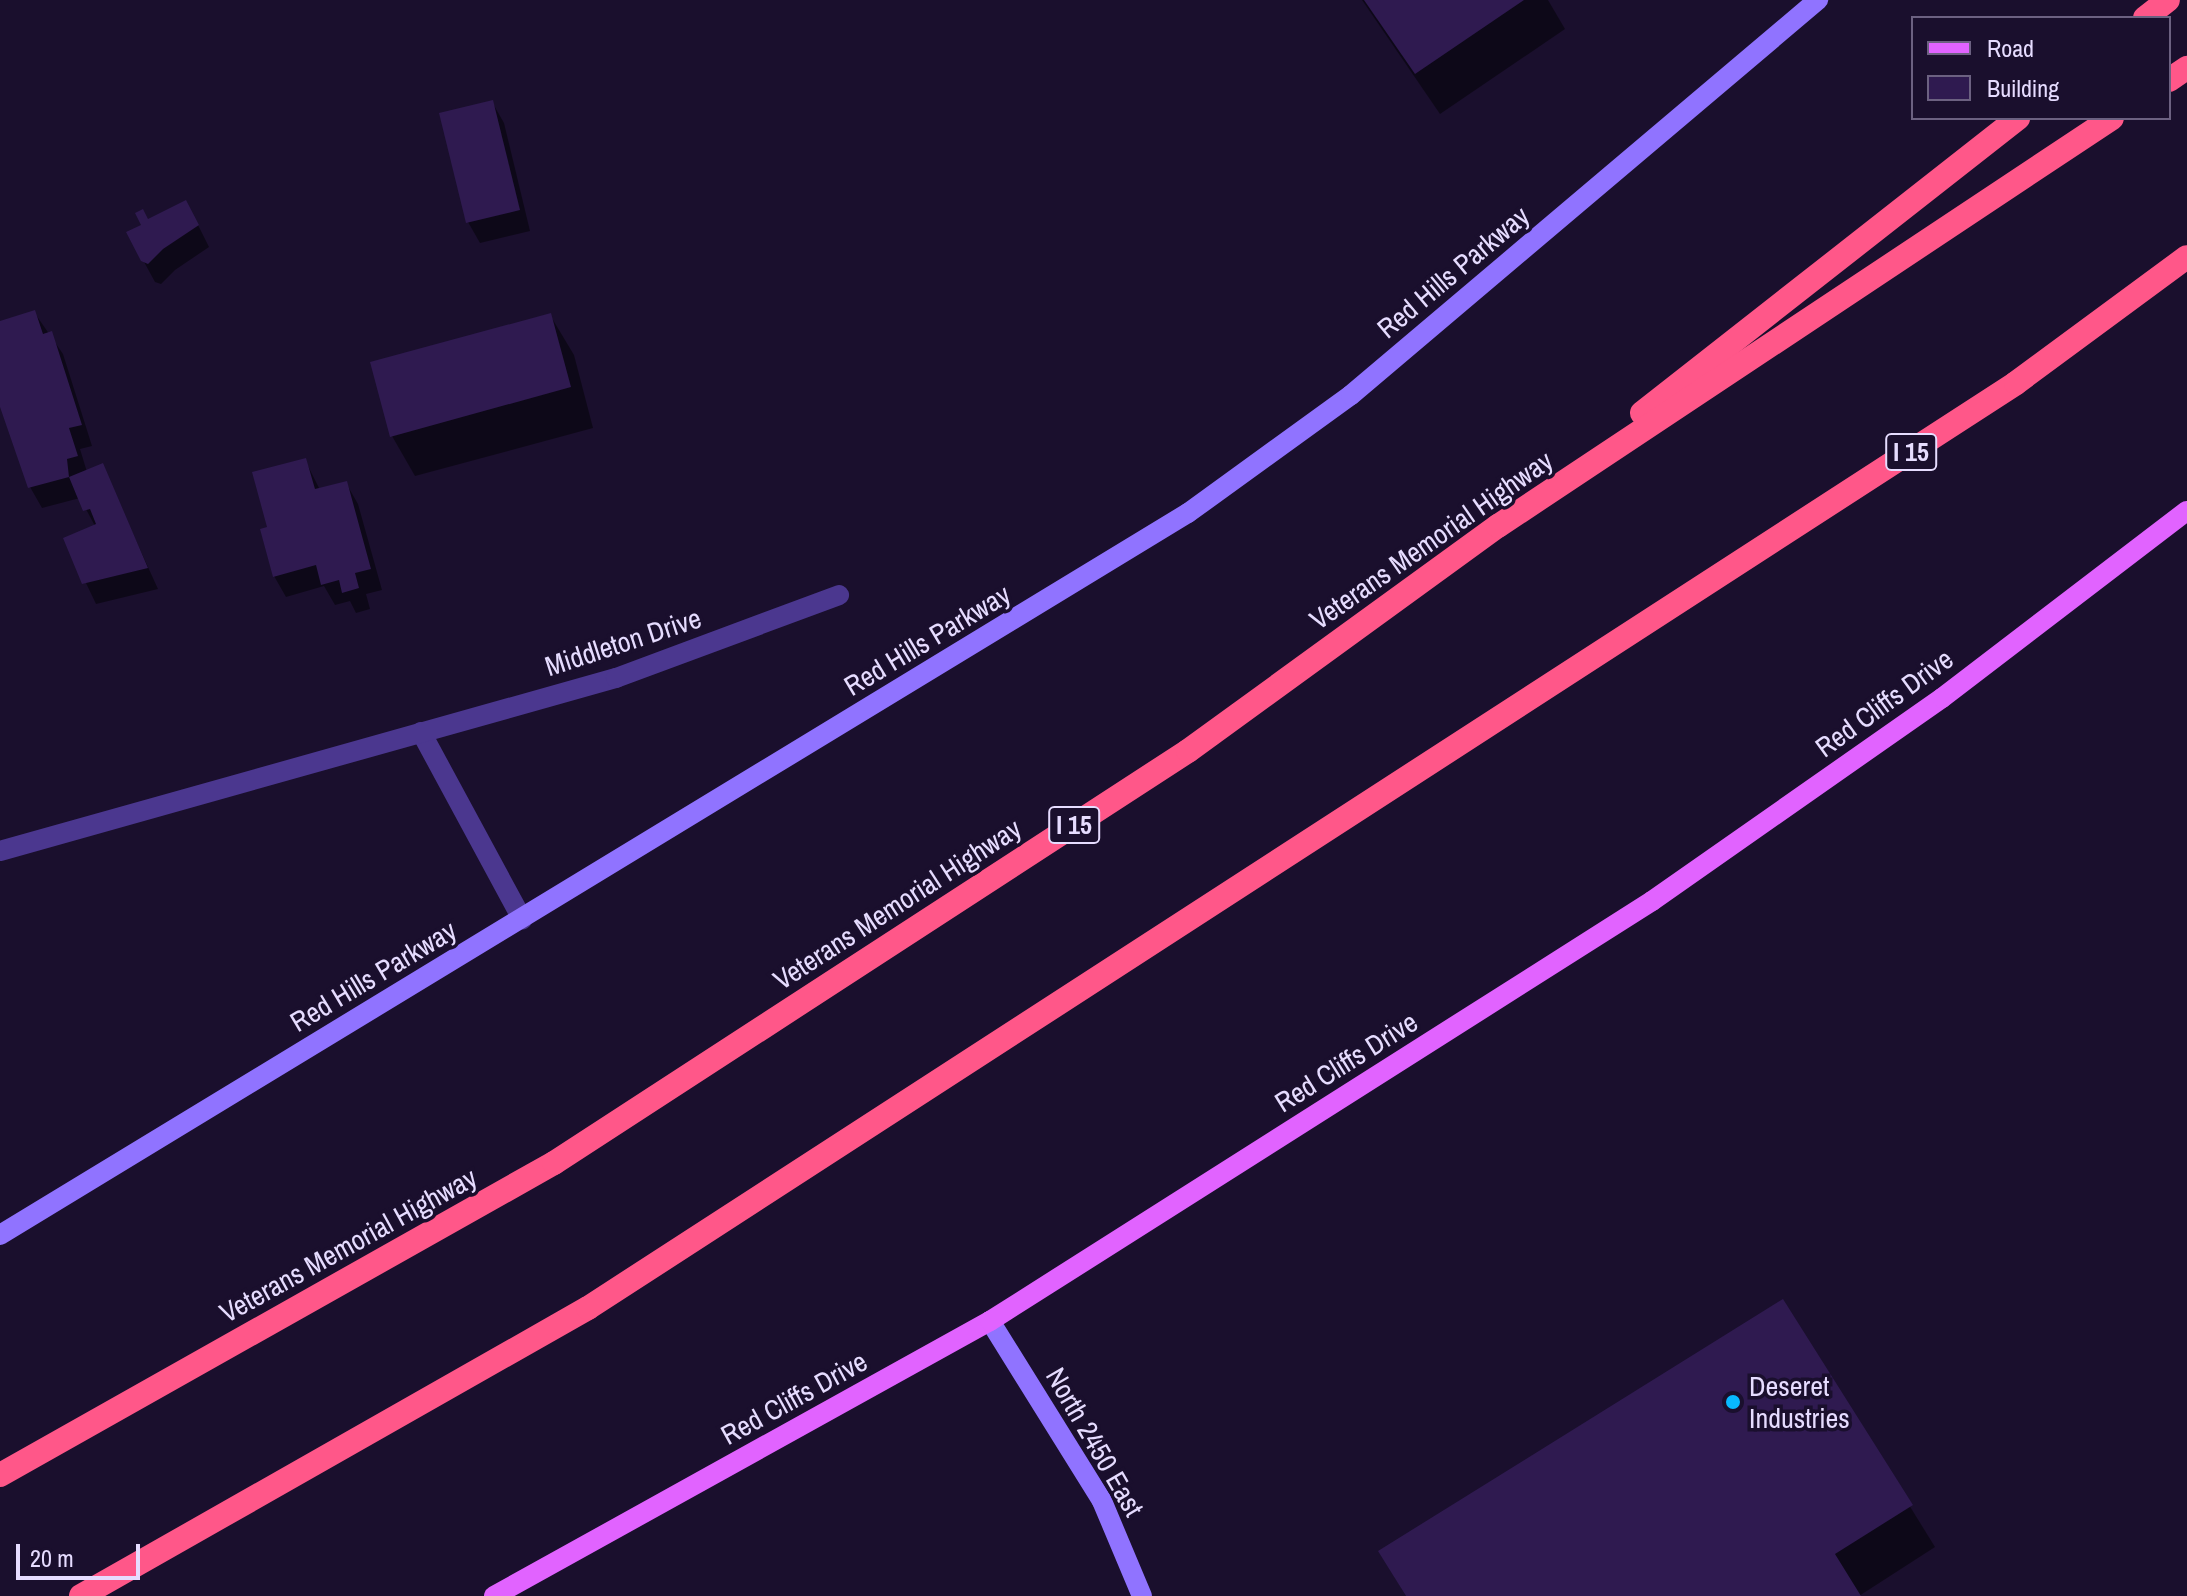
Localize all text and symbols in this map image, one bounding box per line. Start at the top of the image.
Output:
legend [1911,16,2171,120]
text: Road [1987,32,2034,64]
text: Building [1987,72,2059,104]
street label: Red Hills Parkway [1370,199,1536,345]
road number: I 15 [1885,430,1937,474]
street label: Veterans Memorial Highway [1303,444,1559,636]
street label: Red Hills Parkway [838,577,1016,703]
street label: Middleton Drive [541,601,705,683]
street label: Red Cliffs Drive [1809,642,1959,764]
road number: I 15 [1048,803,1100,847]
street label: Veterans Memorial Highway [767,811,1027,997]
street label: Red Hills Parkway [284,913,462,1039]
street label: Red Cliffs Drive [1269,1005,1423,1119]
street label: Veterans Memorial Highway [214,1160,482,1330]
street label: Red Cliffs Drive [715,1344,873,1452]
street label: North 2450 East [1039,1362,1151,1522]
place label: Deseret Industries [1749,1369,1850,1435]
marker: Deseret Industries [1724,1393,1742,1411]
scale bar [20,1528,144,1578]
text: 20 m [30,1542,74,1574]

